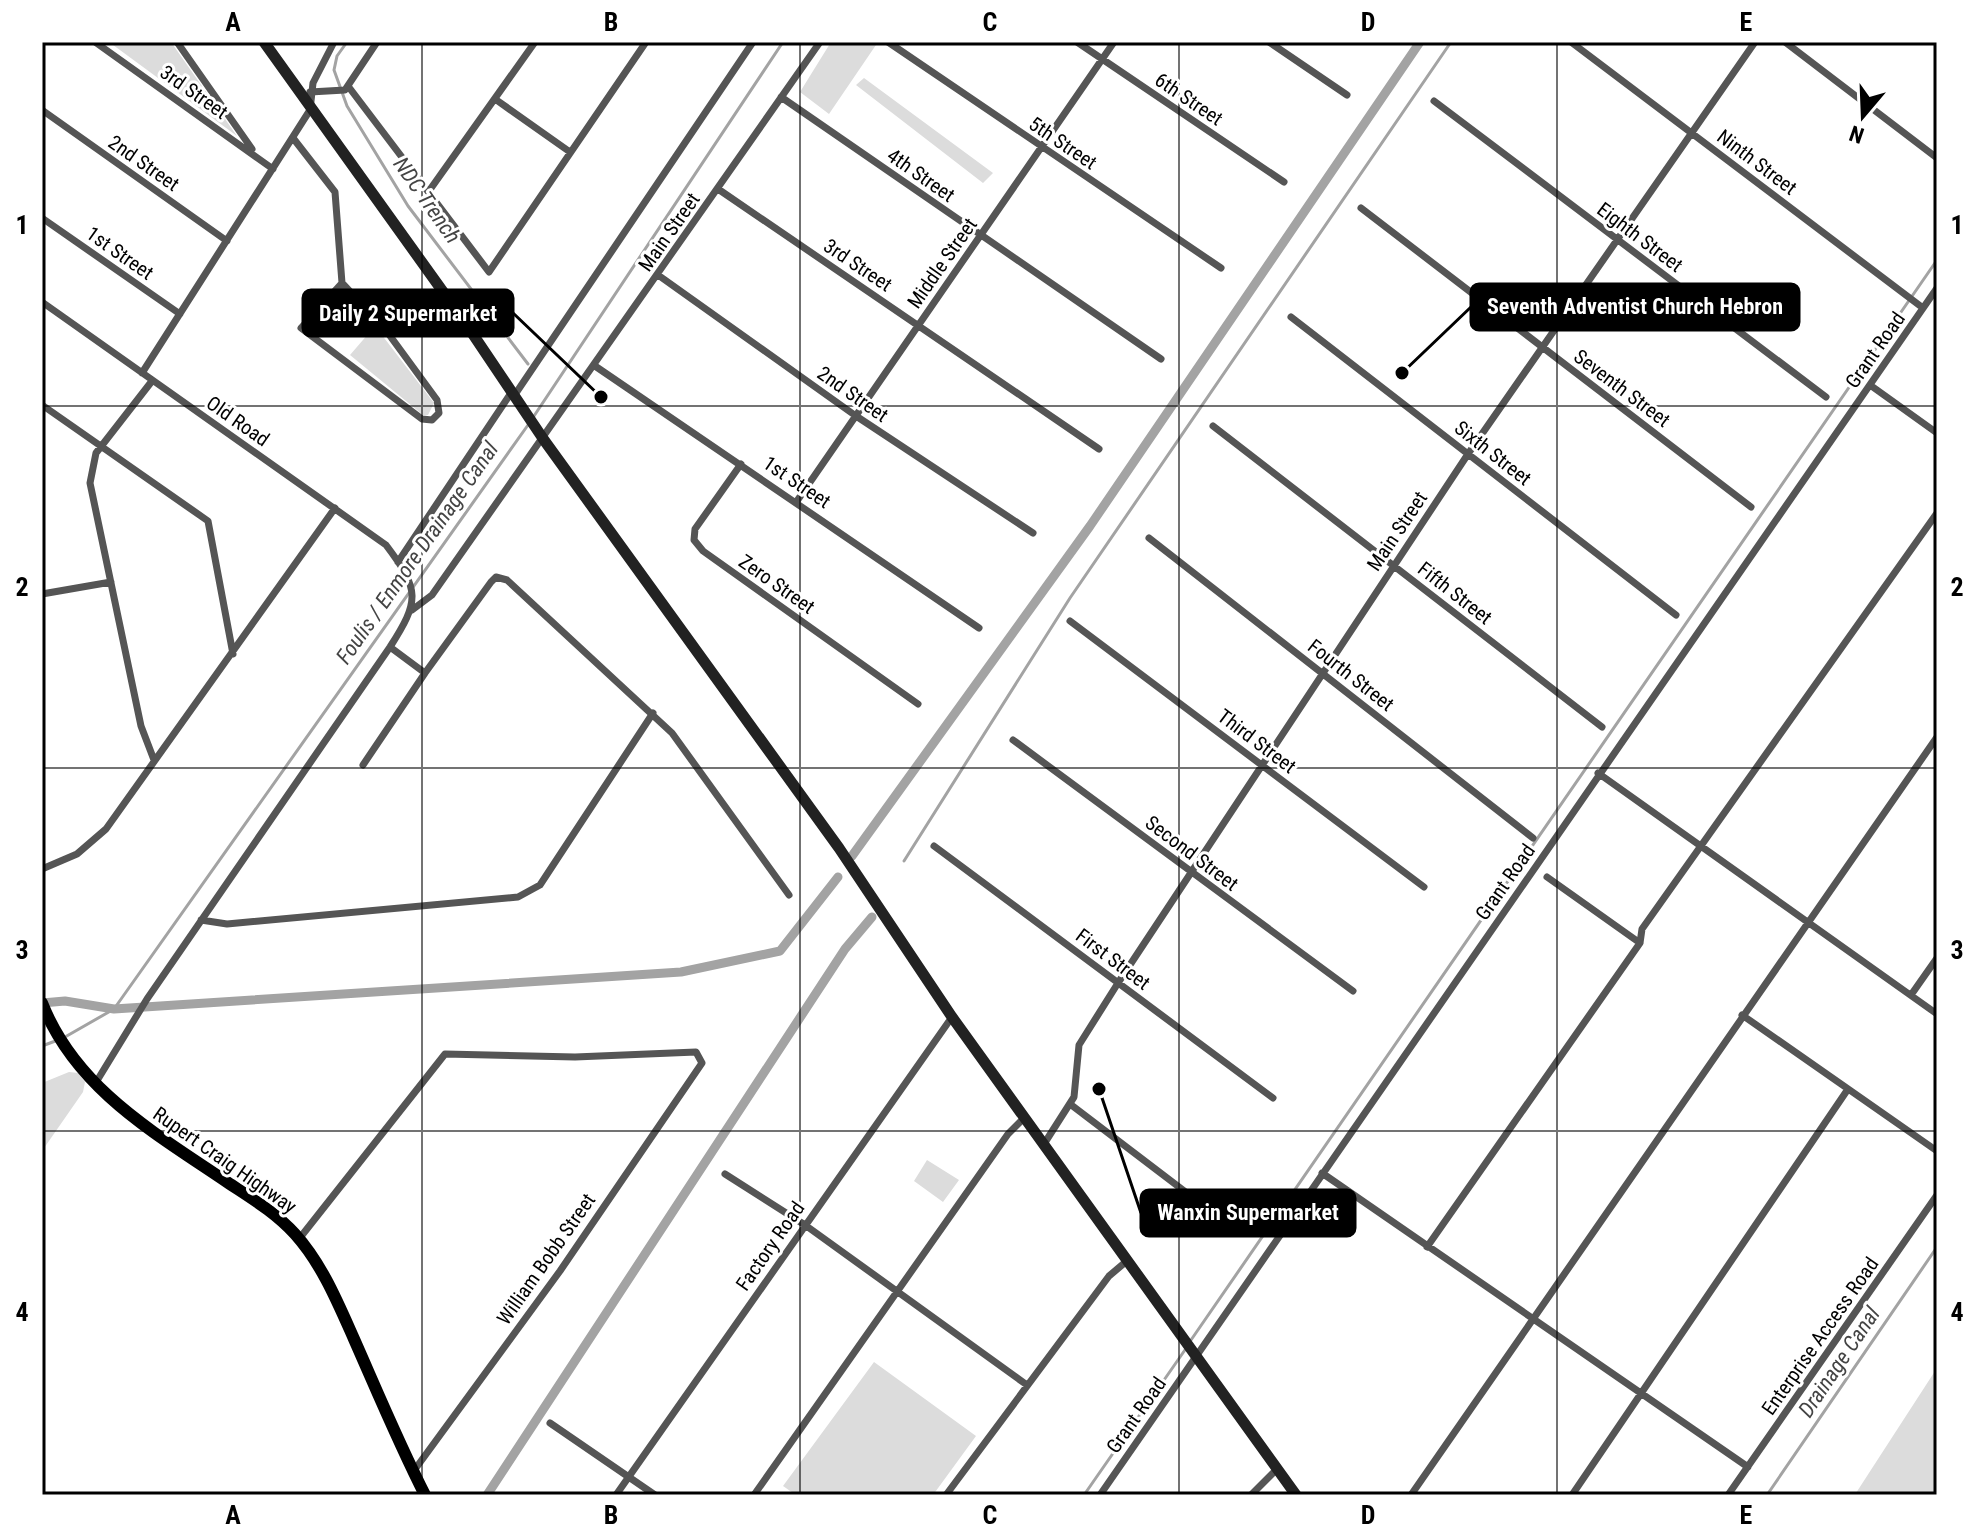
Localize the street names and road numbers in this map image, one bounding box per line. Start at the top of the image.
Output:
street label: 3rd Street [156,60,233,124]
street label: 6th Street [1150,68,1228,130]
street label: 5th Street [1024,112,1102,174]
street label: Ninth Street [1712,124,1802,200]
street label: 2nd Street [104,130,184,196]
street label: 4th Street [883,143,959,207]
street label: Main Street [633,188,705,276]
street label: Eighth Street [1592,197,1688,277]
street label: Middle Street [902,213,982,313]
street label: 1st Street [82,221,158,285]
street label: 3rd Street [819,233,897,297]
street label: Grant Road [1840,307,1910,393]
street label: Seventh Street [1569,344,1675,432]
street label: 2nd Street [813,361,893,427]
street label: Old Road [202,391,274,451]
street label: Sixth Street [1450,416,1536,490]
street label: 1st Street [759,451,835,513]
street label: Main Street [1362,487,1432,575]
street label: Zero Street [734,549,820,619]
street label: Fifth Street [1413,557,1497,629]
street label: Fourth Street [1303,634,1399,716]
street label: Third Street [1213,704,1301,778]
street label: Second Street [1141,810,1243,896]
street label: Grant Road [1470,839,1540,925]
street label: First Street [1071,923,1155,995]
street label: Rupert Craig Highway [149,1102,301,1218]
street label: William Bobb Street [492,1189,600,1329]
street label: Factory Road [731,1197,809,1295]
street label: Enterprise Access Road [1757,1253,1883,1419]
street label: Grant Road [1101,1372,1171,1458]

